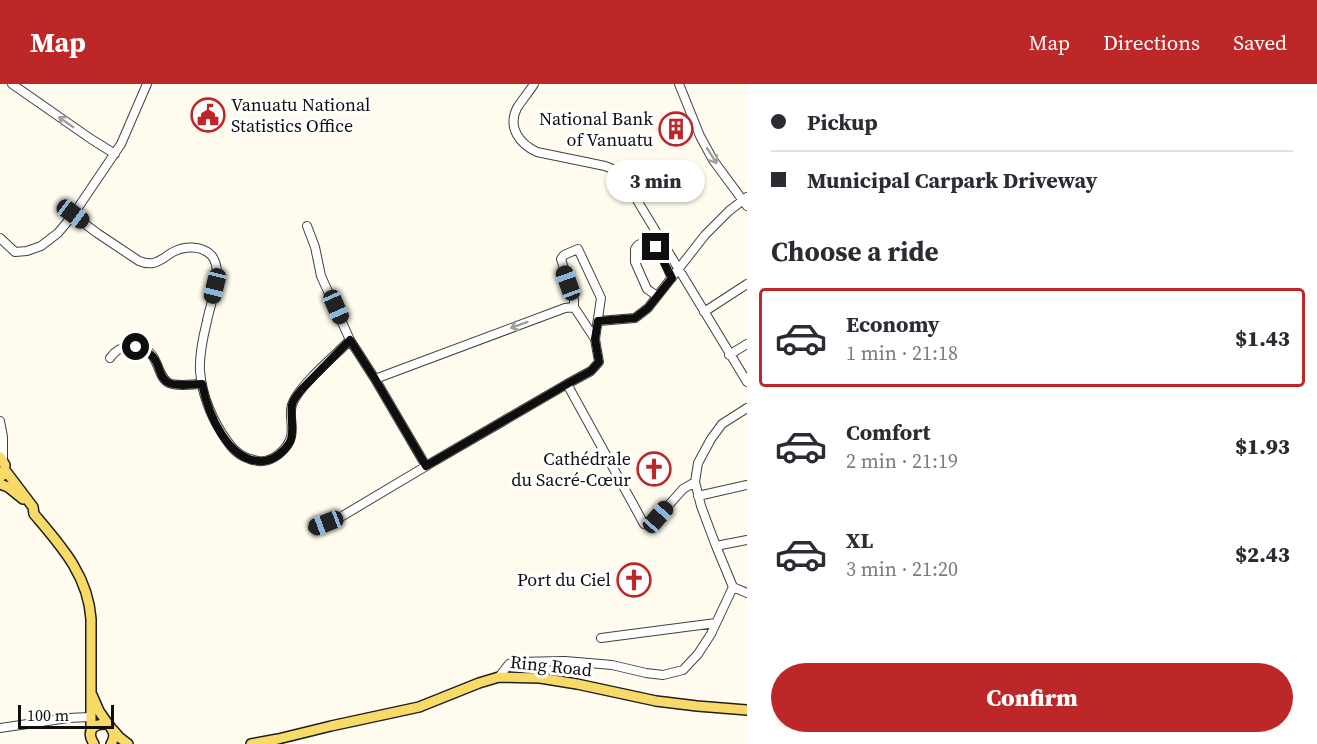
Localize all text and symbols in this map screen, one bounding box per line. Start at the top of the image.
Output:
text: Map [30,23,86,61]
text: Map [1029,28,1070,57]
text: Directions [1103,28,1200,57]
text: Saved [1233,28,1287,57]
place label: Vanuatu National Statistics Office [231,92,370,138]
public building icon: Vanuatu National Statistics Office [190,97,226,133]
place label: National Bank of Vanuatu [539,106,653,152]
text: Pickup [807,107,878,137]
building icon: National Bank of Vanuatu [658,111,694,147]
one-way arrow [58,116,74,128]
one-way arrow [706,147,718,164]
callout: 3 min [606,160,706,202]
text: Municipal Carpark Driveway [807,165,1098,195]
text: 3 min [629,167,682,195]
car [53,196,93,232]
route end [642,233,669,260]
text: Choose a ride [771,233,939,270]
car [553,263,583,303]
car [202,266,228,306]
car [320,287,352,327]
text: Economy [846,309,940,339]
icon: car [774,311,828,365]
one-way arrow [510,320,529,331]
text: $1.43 [1235,323,1290,353]
route start [122,333,149,360]
text: 1 min · 21:18 [846,339,958,367]
text: Comfort [846,417,930,447]
icon: car [774,419,828,473]
text: $1.93 [1235,431,1290,461]
place label: Cathédrale du Sacré-Cœur [511,446,631,492]
text: 2 min · 21:19 [846,447,958,475]
church icon: Cathédrale du Sacré-Cœur [636,451,672,487]
car [639,498,677,536]
car [306,508,346,538]
text: XL [846,525,873,555]
icon: car [774,527,828,581]
text: $2.43 [1235,539,1290,569]
text: 3 min · 21:20 [846,555,958,583]
church icon: Port du Ciel [616,562,652,598]
place label: Port du Ciel [517,567,611,592]
street label: Ring Road [509,649,593,682]
button: Confirm [771,663,1293,732]
scale bar [18,702,114,730]
text: 100 m [27,704,69,726]

